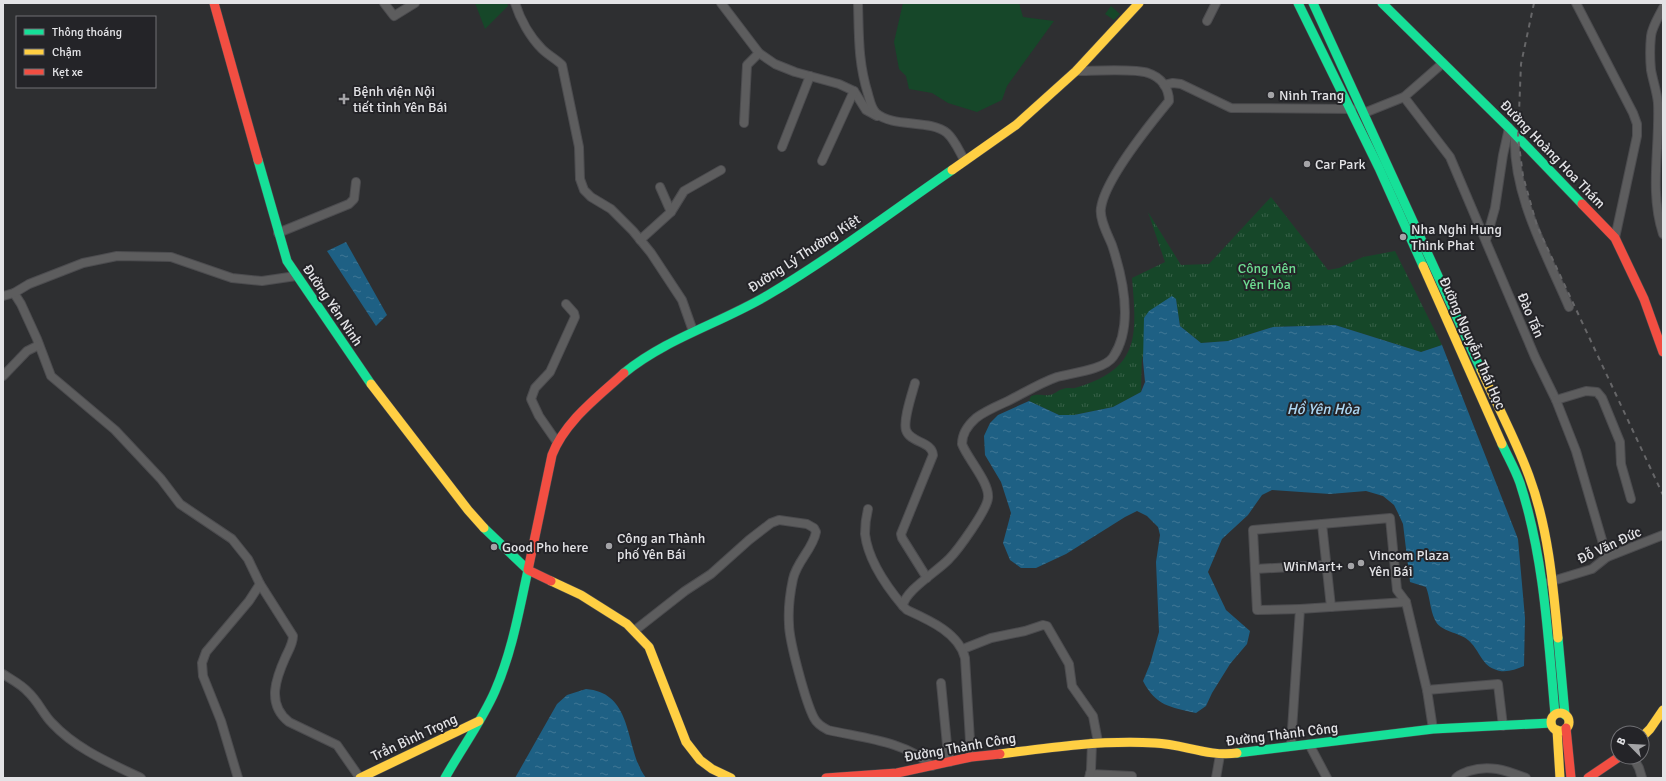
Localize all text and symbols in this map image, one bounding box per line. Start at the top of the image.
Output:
legend [16,16,156,88]
text: Thông thoáng [52,25,122,40]
text: Chậm [52,45,81,60]
text: Kẹt xe [52,65,83,80]
place label: Bệnh viện Nội tiết tỉnh Yên Bái [353,83,447,116]
place label: Ninh Trang [1279,87,1344,104]
marker: Ninh Trang [1266,90,1276,100]
marker: Bệnh viện Nội tiết tỉnh Yên Bái [338,93,350,105]
street label: Đường Hoàng Hoa Thám [1497,97,1609,212]
place label: Car Park [1315,156,1366,173]
marker: Car Park [1302,159,1312,169]
street label: Đường Lý Thường Kiệt [745,211,864,296]
place label: Nha Nghi Hung Think Phat [1411,221,1502,254]
marker: Nha Nghi Hung Think Phat [1398,232,1408,242]
park label: Công viên Yên Hòa [1238,260,1296,293]
street label: Đường Yên Ninh [299,261,366,349]
street label: Đường Nguyễn Thái Học [1436,274,1510,412]
street label: Đào Tấn [1513,290,1548,340]
water label: Hồ Yên Hòa [1287,400,1360,418]
street label: Đỗ Văn Đức [1575,523,1644,568]
place label: Công an Thành phố Yên Bái [617,530,705,563]
place label: Good Pho here [502,539,589,556]
marker: Công an Thành phố Yên Bái [604,541,614,551]
marker: Good Pho here [489,542,499,552]
place label: Vincom Plaza Yên Bái [1369,547,1449,580]
place label: WinMart+ [1283,558,1343,575]
marker: Vincom Plaza Yên Bái [1356,558,1366,568]
marker: WinMart+ [1346,561,1356,571]
street label: Trần Bình Trọng [368,710,460,765]
street label: Đường Thành Công [1225,719,1339,750]
north arrow [1610,725,1650,765]
street label: Đường Thành Công [903,729,1017,766]
text: B [1614,735,1629,747]

